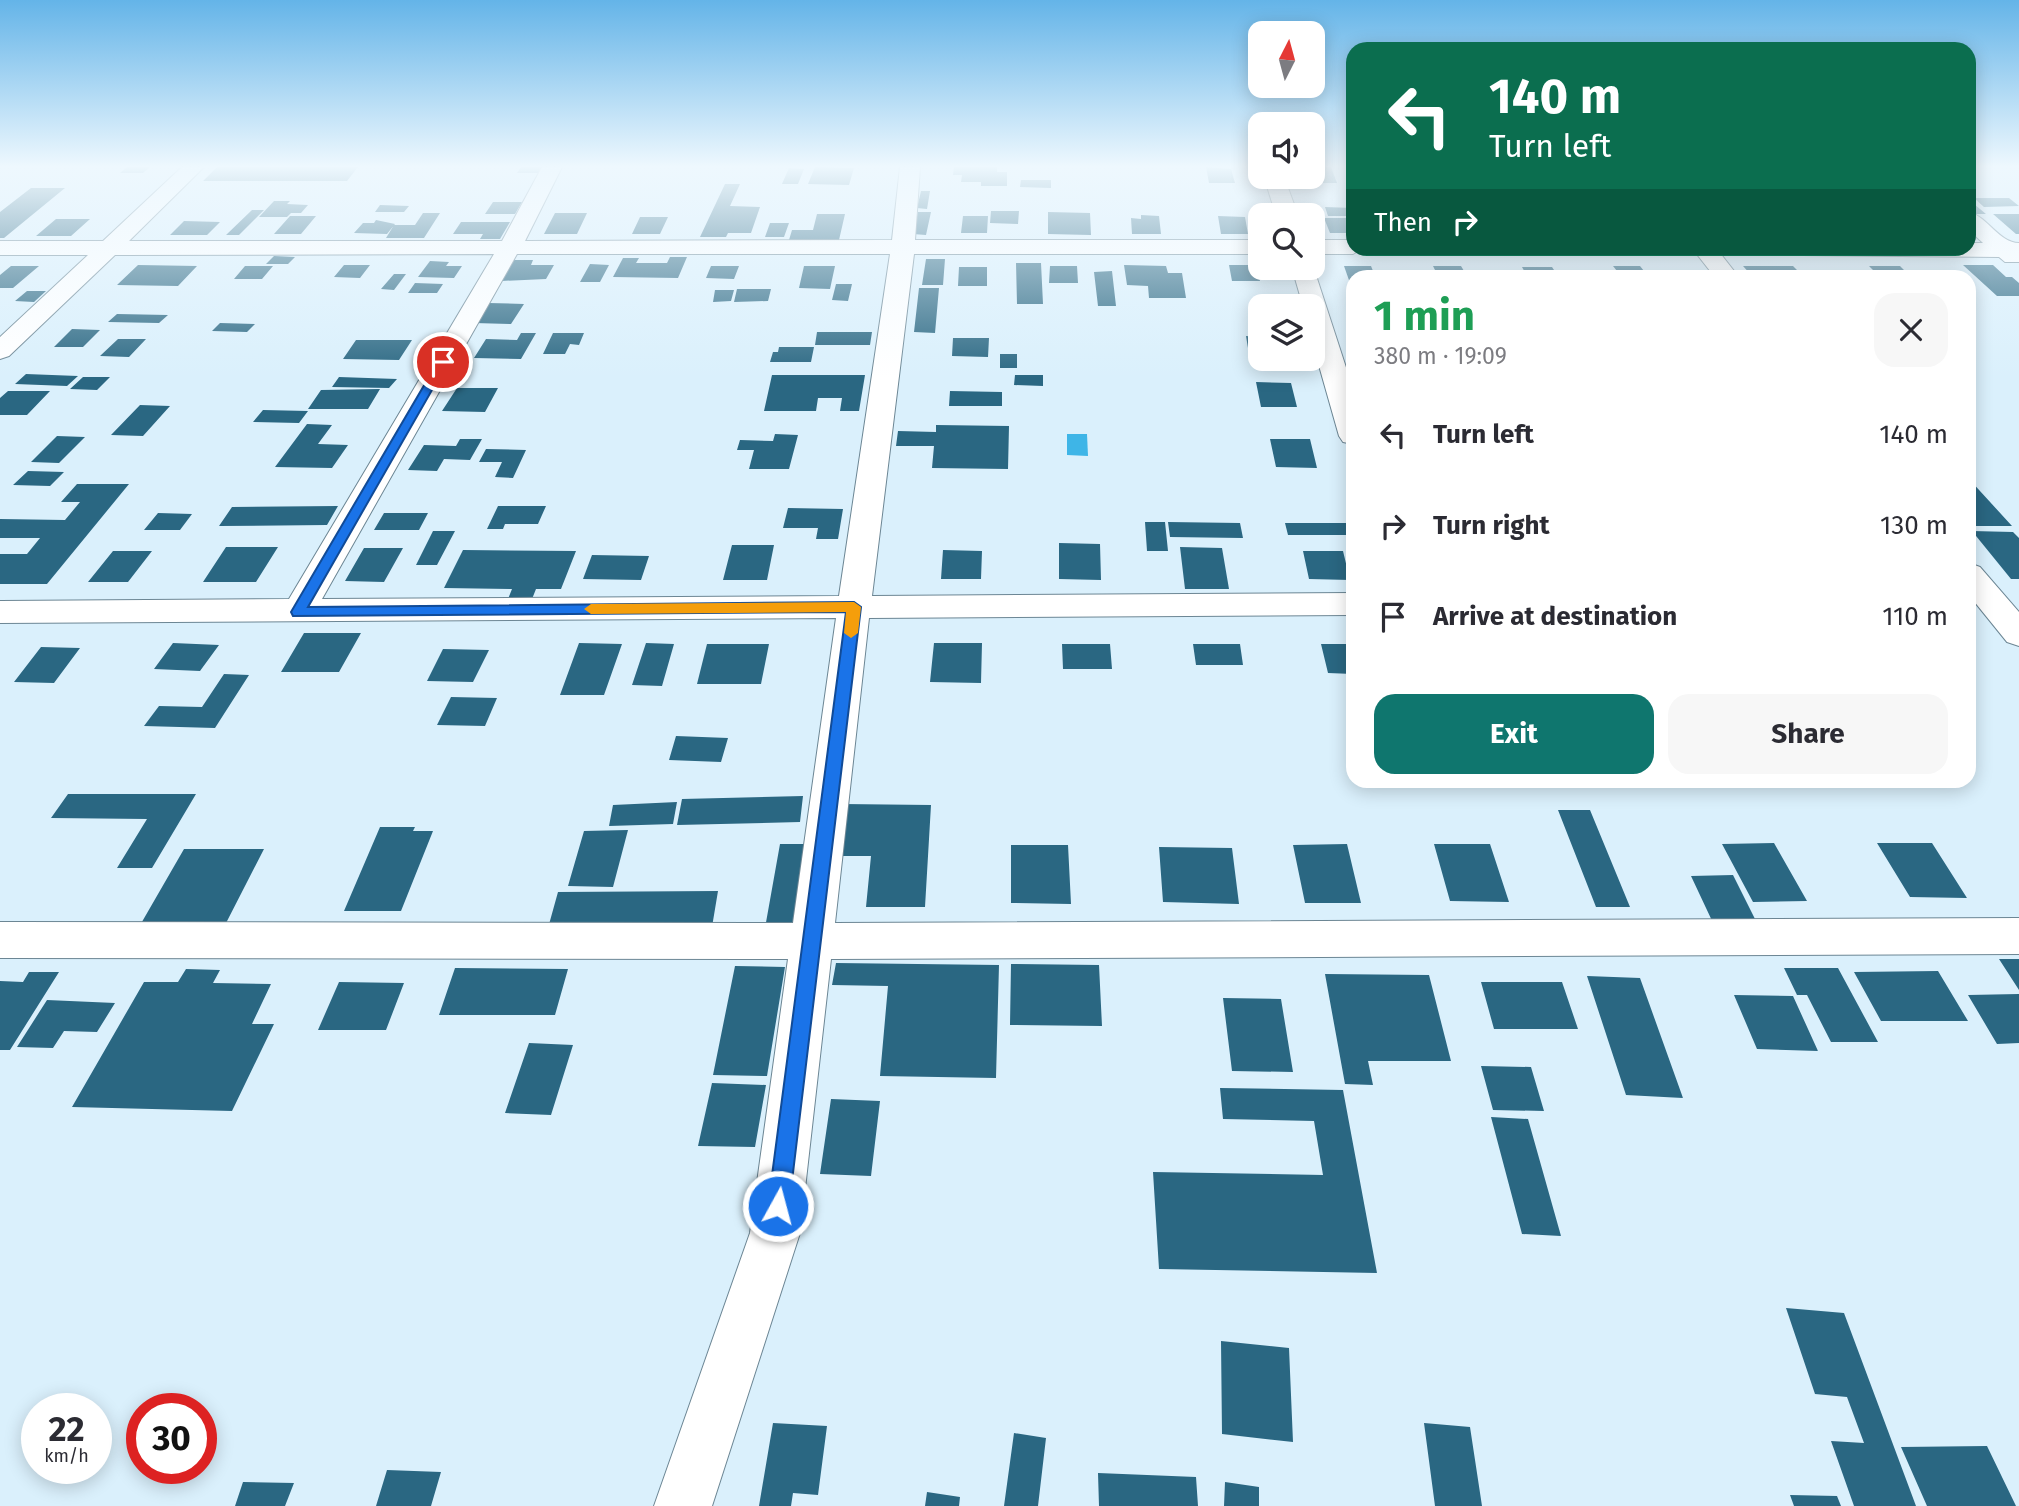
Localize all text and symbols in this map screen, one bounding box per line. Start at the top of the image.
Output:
north arrow [1248,21,1325,98]
map controls [1248,21,1325,371]
text: 140 m [1489,67,1621,126]
icon: left [1374,70,1465,161]
button: sound [1248,112,1325,189]
text: Turn left [1489,127,1611,165]
button: search [1248,203,1325,280]
icon: right [1446,203,1484,241]
text: Then [1374,207,1432,238]
text: 1 min [1374,291,1475,341]
button: close [1874,293,1948,367]
button: layers [1248,294,1325,371]
pin [413,332,473,392]
text: 380 m · 19:09 [1374,342,1507,370]
icon: arrive [424,343,462,381]
icon: left [1374,416,1412,454]
text: Turn left [1433,419,1534,450]
text: 140 m [1879,419,1948,450]
icon: right [1374,507,1412,545]
text: Turn right [1433,510,1550,541]
text: 130 m [1880,510,1948,541]
icon: arrive [1374,598,1412,636]
text: Arrive at destination [1433,601,1677,632]
text: 110 m [1882,601,1948,632]
button: Exit [1374,694,1654,774]
button: Share [1668,694,1948,774]
position arrow [741,1169,815,1243]
speed limit sign: 30 [126,1393,217,1484]
text: 22 [48,1408,85,1450]
text: km/h [44,1445,89,1467]

